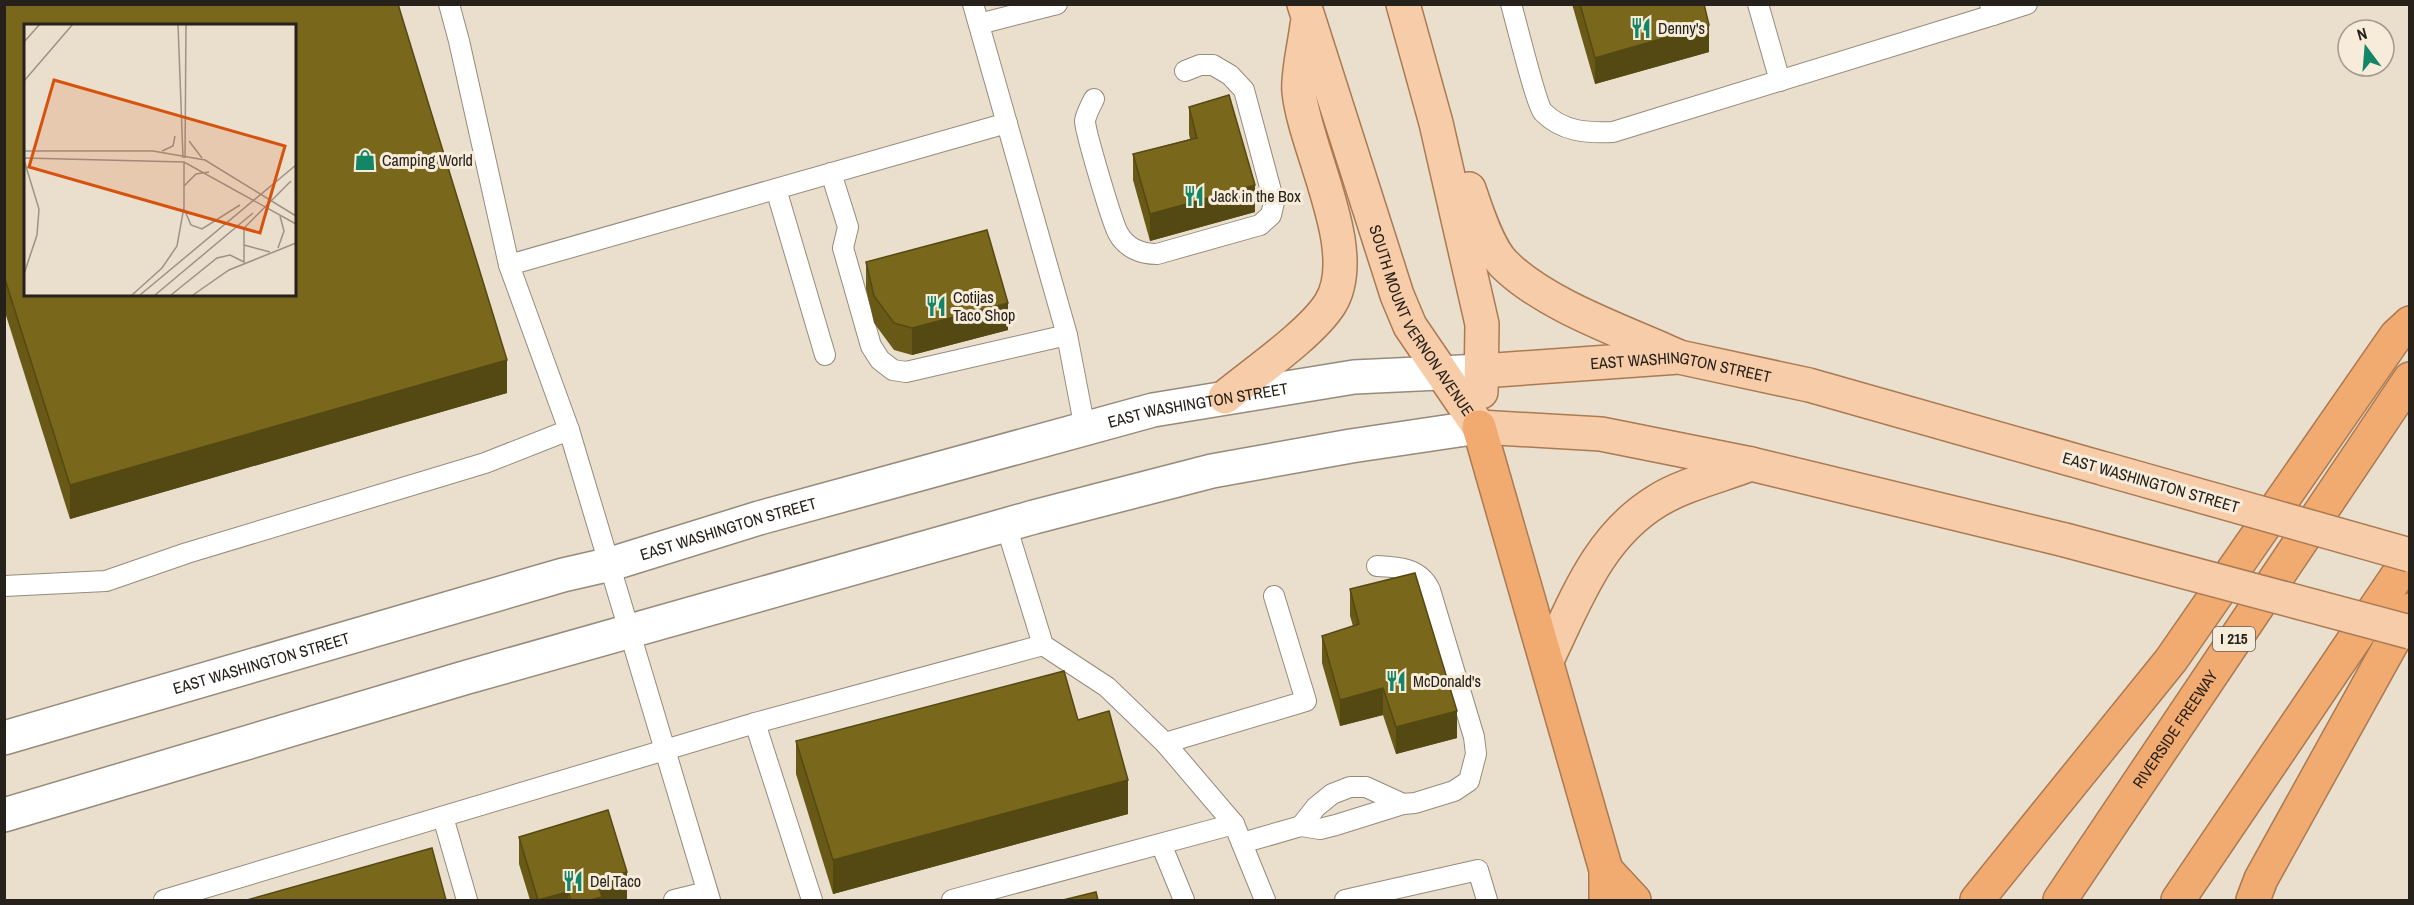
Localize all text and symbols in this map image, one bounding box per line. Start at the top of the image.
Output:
restaurant icon: Denny's [1629,16,1653,40]
place label: Denny's [1658,17,1705,39]
north arrow [2336,18,2396,78]
text: N [2354,22,2369,45]
inset map [24,24,296,296]
shop icon: Camping World [353,148,377,172]
place label: Camping World [382,149,473,171]
restaurant icon: Jack in the Box [1182,184,1206,208]
place label: Jack in the Box [1211,185,1301,207]
street label: SOUTH MOUNT VERNON AVENUE [1364,222,1479,420]
place label: Cotijas Taco Shop [953,286,1015,326]
restaurant icon: Cotijas Taco Shop [924,294,948,318]
street label: EAST WASHINGTON STREET [1589,346,1773,388]
street label: EAST WASHINGTON STREET [1105,377,1289,433]
street label: EAST WASHINGTON STREET [2060,446,2242,518]
street label: EAST WASHINGTON STREET [637,492,819,565]
street label: EAST WASHINGTON STREET [170,627,352,699]
road number: I 215 [2213,627,2255,651]
street label: RIVERSIDE FREEWAY [2127,665,2223,792]
restaurant icon: McDonald's [1384,669,1408,693]
place label: McDonald's [1413,670,1481,692]
restaurant icon: Del Taco [561,869,585,893]
place label: Del Taco [590,870,641,892]

